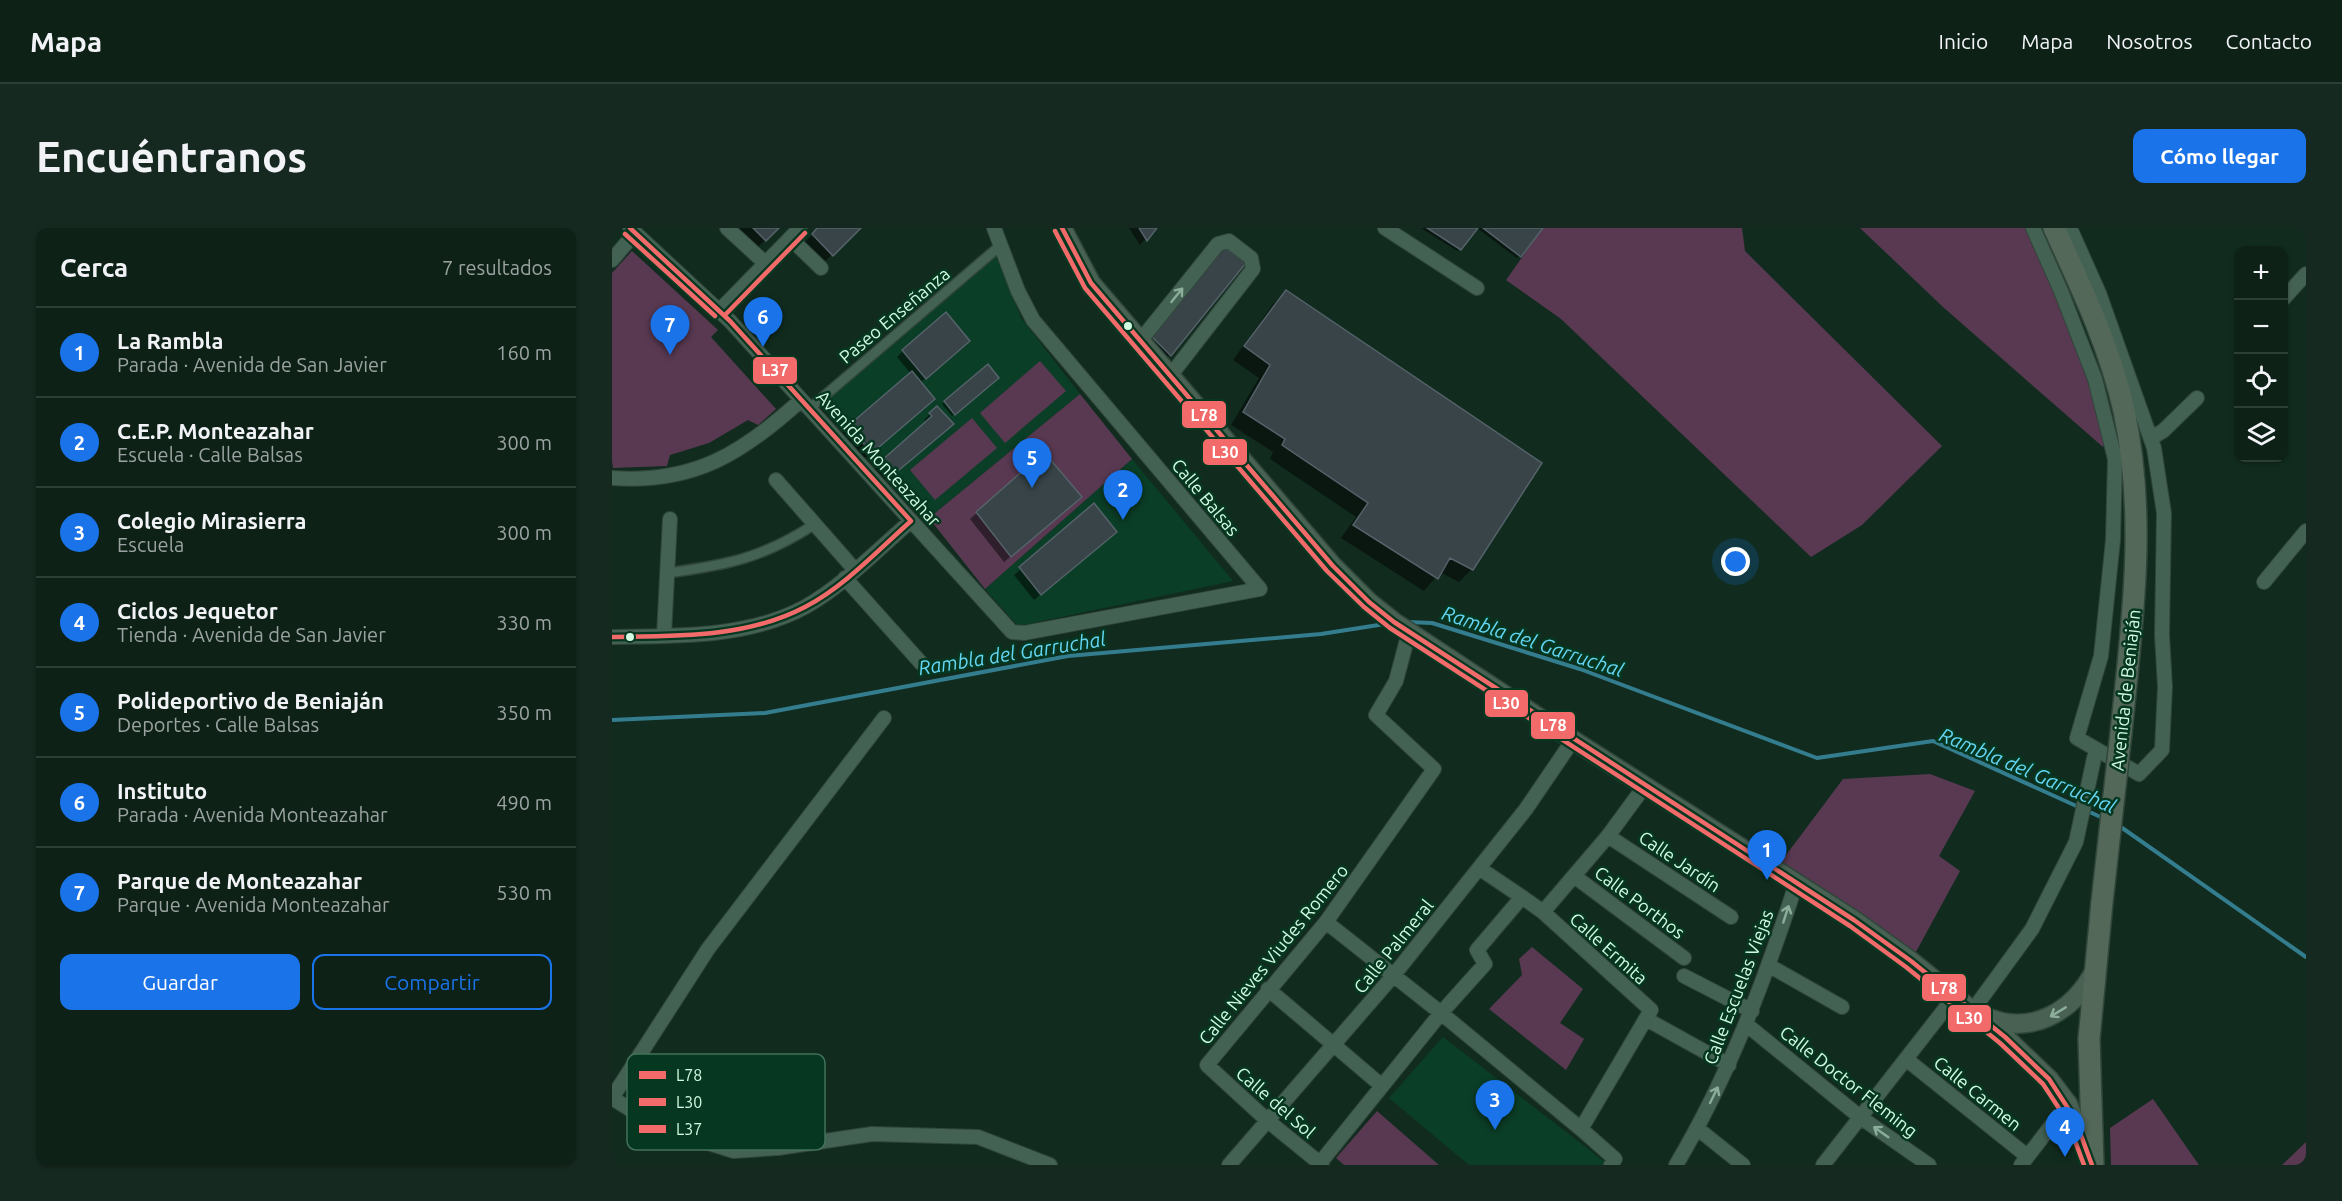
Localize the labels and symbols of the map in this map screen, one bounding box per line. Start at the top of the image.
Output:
street label: Paseo Enseñanza [835,263,953,367]
one-way arrow [1170,287,1183,303]
pin: 6 [744,298,782,347]
pin: 7 [650,306,690,355]
unlabelled marker [1122,320,1134,332]
line badge: L37 [752,356,798,385]
text: L37 [762,361,788,379]
street label: Avenida Monteazahar [813,386,945,530]
line badge: L78 [1181,400,1227,429]
text: L78 [1191,406,1217,424]
pin: 5 [1012,438,1052,488]
line badge: L30 [1202,438,1248,466]
text: L30 [1212,443,1238,461]
street label: Calle Balsas [1168,455,1244,540]
pin: 2 [1104,470,1142,520]
your location [1721,547,1750,576]
water label: Rambla del Garruchal [1439,601,1627,681]
street label: Avenida de Beniaján [2107,608,2143,772]
water label: Rambla del Garruchal [917,627,1108,679]
unlabelled marker [624,631,636,643]
line badge: L30 [1484,689,1529,718]
text: L30 [1493,694,1519,712]
line badge: L78 [1530,711,1576,740]
text: L78 [1540,716,1566,734]
water label: Rambla del Garruchal [1936,722,2120,818]
street label: Calle Jardín [1635,826,1725,896]
pin: 1 [1748,830,1786,880]
street label: Calle Nieves Viudes Romero [1194,860,1352,1048]
street label: Calle Porthos [1591,862,1689,942]
street label: Calle Palmeral [1349,895,1437,997]
one-way arrow [1781,905,1792,924]
street label: Calle Escuelas Viejas [1699,907,1777,1067]
street label: Calle Ermita [1566,908,1652,988]
line badge: L78 [1921,973,1967,1002]
text: L78 [1931,979,1957,997]
line badge: L30 [1947,1004,1992,1033]
one-way arrow [2050,1006,2067,1018]
text: L30 [1956,1009,1982,1027]
street label: Calle Doctor Fleming [1776,1021,1922,1141]
street label: Calle Carmen [1930,1052,2026,1134]
legend [627,1054,825,1150]
street label: Calle del Sol [1233,1062,1320,1142]
text: L78 [676,1066,702,1084]
pin: 3 [1476,1080,1514,1130]
one-way arrow [1709,1087,1721,1105]
text: L30 [676,1093,702,1111]
pin: 4 [2046,1108,2084,1157]
text: L37 [676,1120,702,1138]
one-way arrow [1873,1126,1890,1138]

